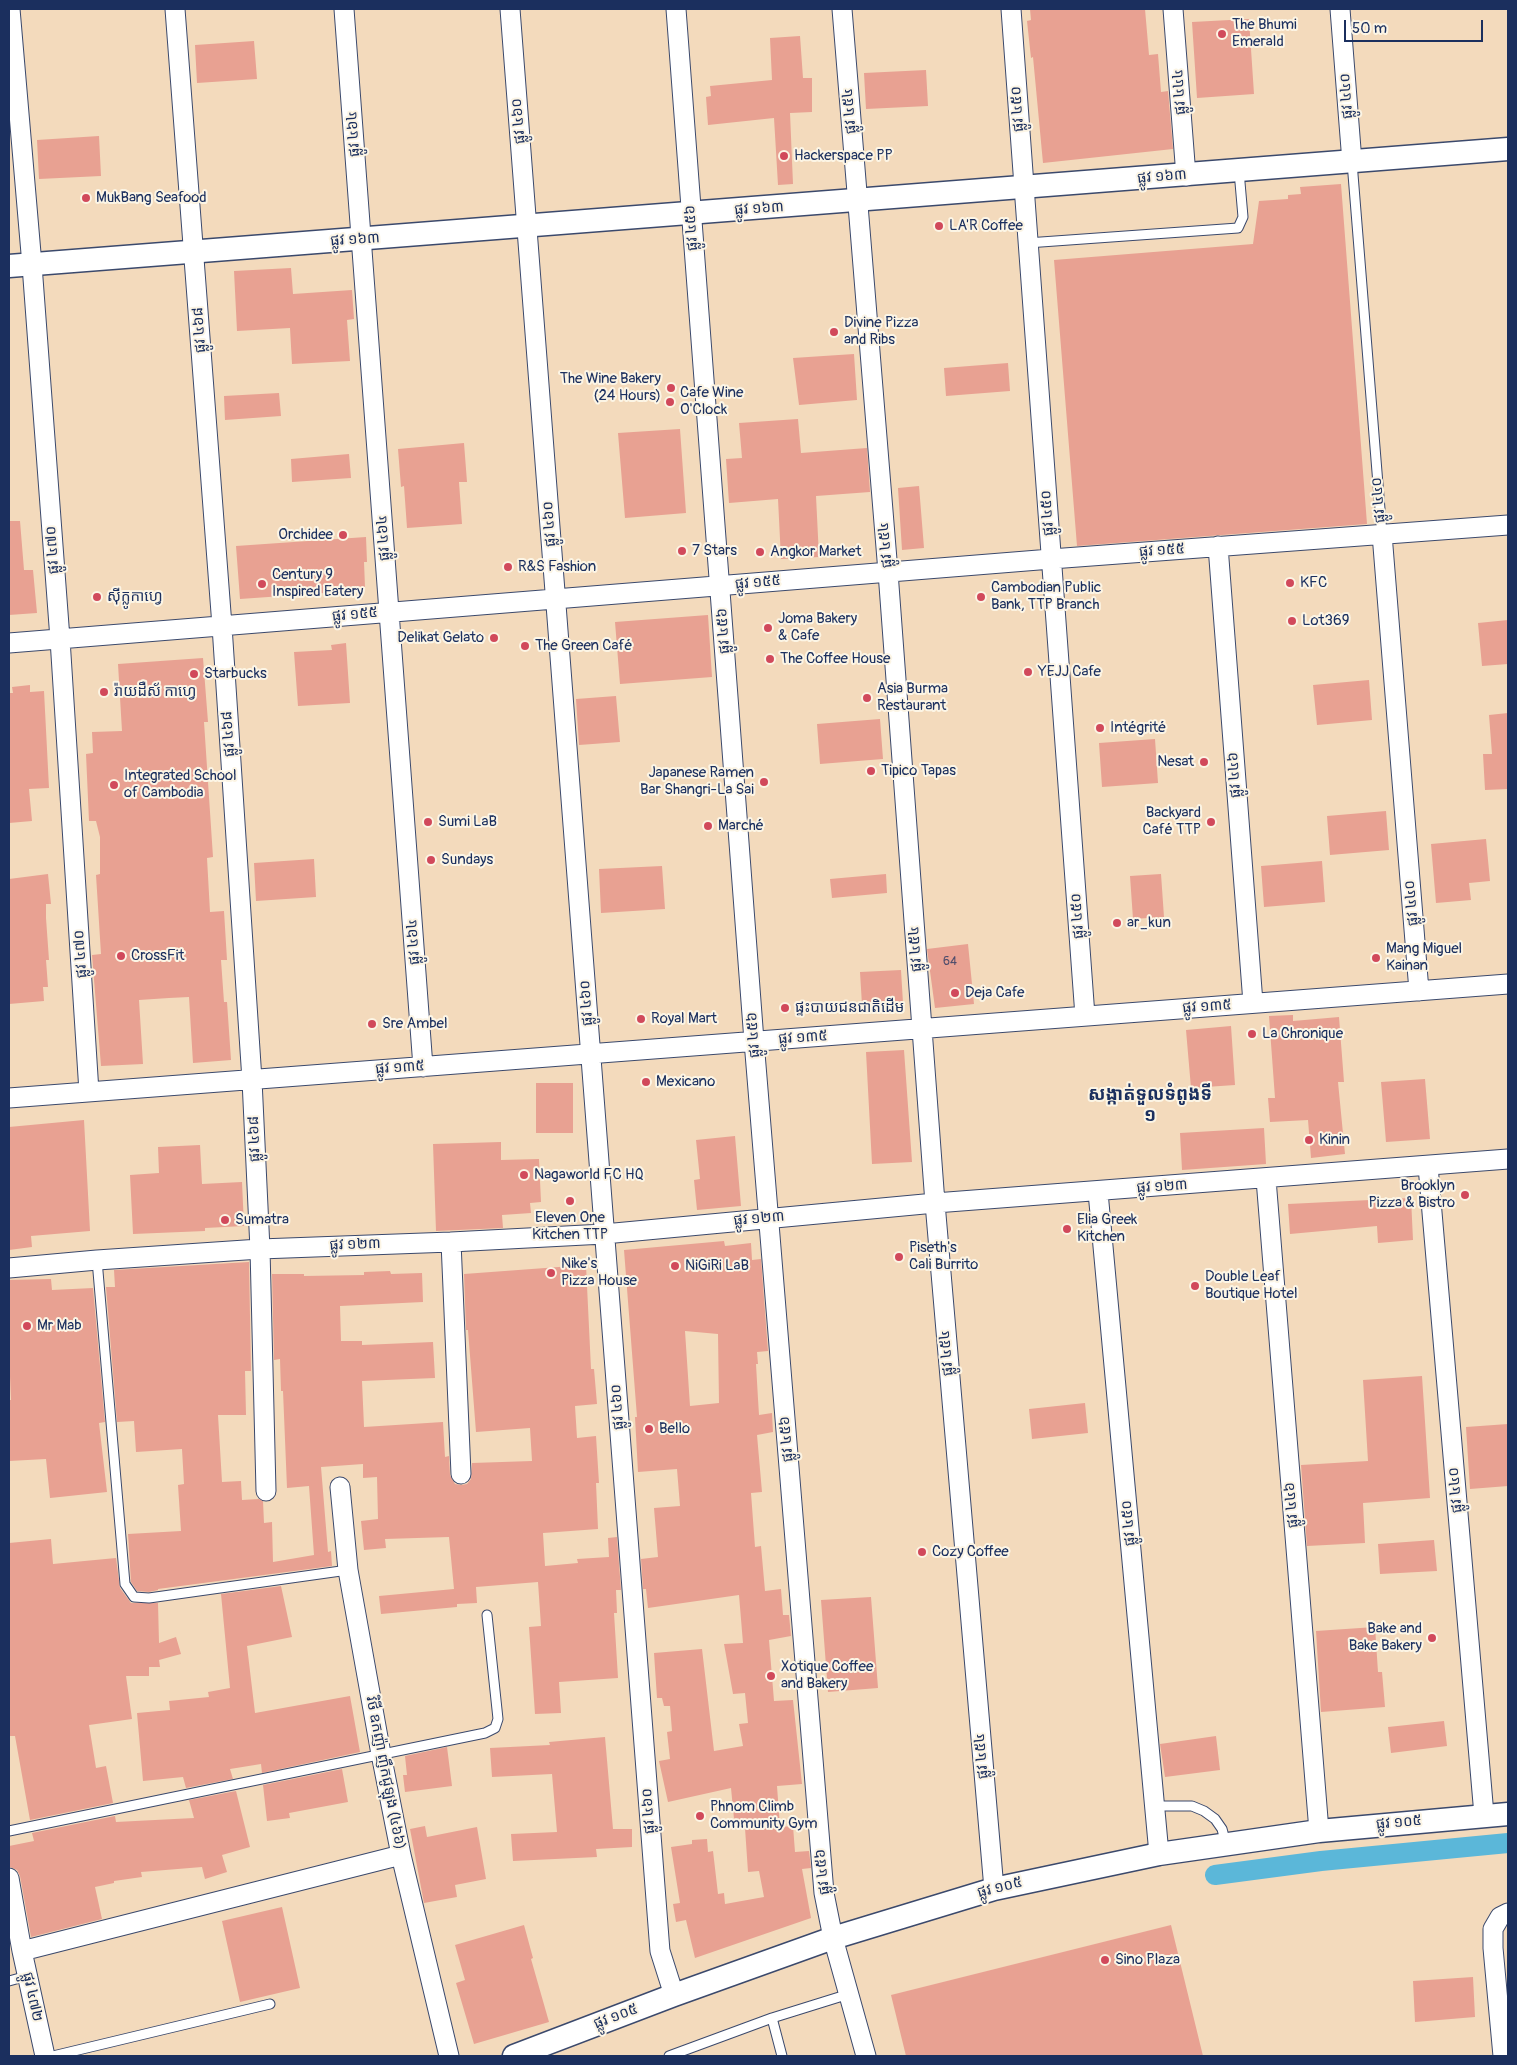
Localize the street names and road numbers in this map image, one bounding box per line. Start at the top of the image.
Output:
street label: ផ្លូវ ៤៤៤ [1169,68,1191,116]
street label: ផ្លូវ ៤៤០ [1336,72,1358,120]
street label: ផ្លូវ ៤៥០ [1007,85,1029,133]
street label: ផ្លូវ ៤៥៤ [839,87,861,135]
street label: ផ្លូវ ៤៦០ [508,97,530,145]
street label: ផ្លូវ ៤៦៤ [343,110,365,158]
street label: ផ្លូវ ១៦៣ [1136,166,1188,188]
street label: ផ្លូវ ១៦៣ [734,198,784,220]
street label: ផ្លូវ ៤៥៦ [681,204,703,252]
street label: ផ្លូវ ១៦៣ [330,229,380,251]
street label: ផ្លូវ ៤៦៨ [189,306,211,354]
street label: ផ្លូវ ៤៤០ [1368,476,1390,524]
street label: ផ្លូវ ៤៥០ [1037,489,1059,537]
street label: ផ្លូវ ៤៦០ [539,500,561,548]
street label: ផ្លូវ ៤៦៤ [373,514,395,562]
street label: ផ្លូវ ៤៥៤ [875,521,897,569]
street label: ផ្លូវ ៤៧០ [42,525,64,575]
street label: ផ្លូវ ១៥៥ [1138,540,1186,562]
street label: ផ្លូវ ១៥៥ [734,572,782,594]
street label: ផ្លូវ ១៥៥ [331,604,379,626]
street label: ផ្លូវ ៤៥៦ [713,607,735,655]
street label: ផ្លូវ ៤៦៨ [218,710,240,758]
street label: ផ្លូវ ៤៤៦ [1224,751,1246,799]
street label: ផ្លូវ ៤៤០ [1401,879,1423,927]
street label: ផ្លូវ ៤៥០ [1067,892,1089,940]
street label: ផ្លូវ ៤៦៤ [403,918,425,966]
street label: ផ្លូវ ៤៥៤ [905,925,927,973]
street label: ផ្លូវ ៤៧០ [70,929,92,979]
street label: ផ្លូវ ៤៦០ [576,979,598,1027]
street label: ផ្លូវ ១៣៥ [1182,996,1232,1018]
street label: ផ្លូវ ៤៥៦ [743,1011,765,1059]
street label: ផ្លូវ ១៣៥ [778,1027,828,1049]
street label: ផ្លូវ ១៣៥ [375,1057,425,1079]
street label: ផ្លូវ ៤៦៨ [245,1116,265,1162]
street label: ផ្លូវ ១២៣ [1136,1176,1188,1198]
street label: ផ្លូវ ១២៣ [733,1208,785,1230]
street label: ផ្លូវ ១២៣ [329,1235,381,1255]
street label: ផ្លូវ ៤៥៤ [936,1329,958,1377]
street label: ផ្លូវ ៤៦០ [607,1383,629,1431]
street label: ផ្លូវ ៤៥៦ [776,1415,798,1463]
street label: ផ្លូវ ៤៤០ [1445,1466,1467,1514]
street label: ផ្លូវ ៤៤៦ [1281,1481,1303,1529]
street label: ផ្លូវ ៤៥០ [1118,1499,1140,1547]
street label: វិថី ឧកញ៉ា ញឹកជូឡុង (៤៦៦) [361,1695,409,1851]
street label: ផ្លូវ ៤៥៤ [971,1732,993,1780]
street label: ផ្លូវ ៤៦០ [638,1787,660,1835]
street label: ផ្លូវ ១០៥ [1375,1812,1423,1834]
street label: ផ្លូវ ៤៥៦ [812,1848,834,1896]
street label: ផ្លូវ ១០៥ [975,1874,1025,1902]
street label: ផ្លូវ ៤៧២ [18,1971,46,2023]
street label: ផ្លូវ ១០៥ [591,2000,641,2034]

